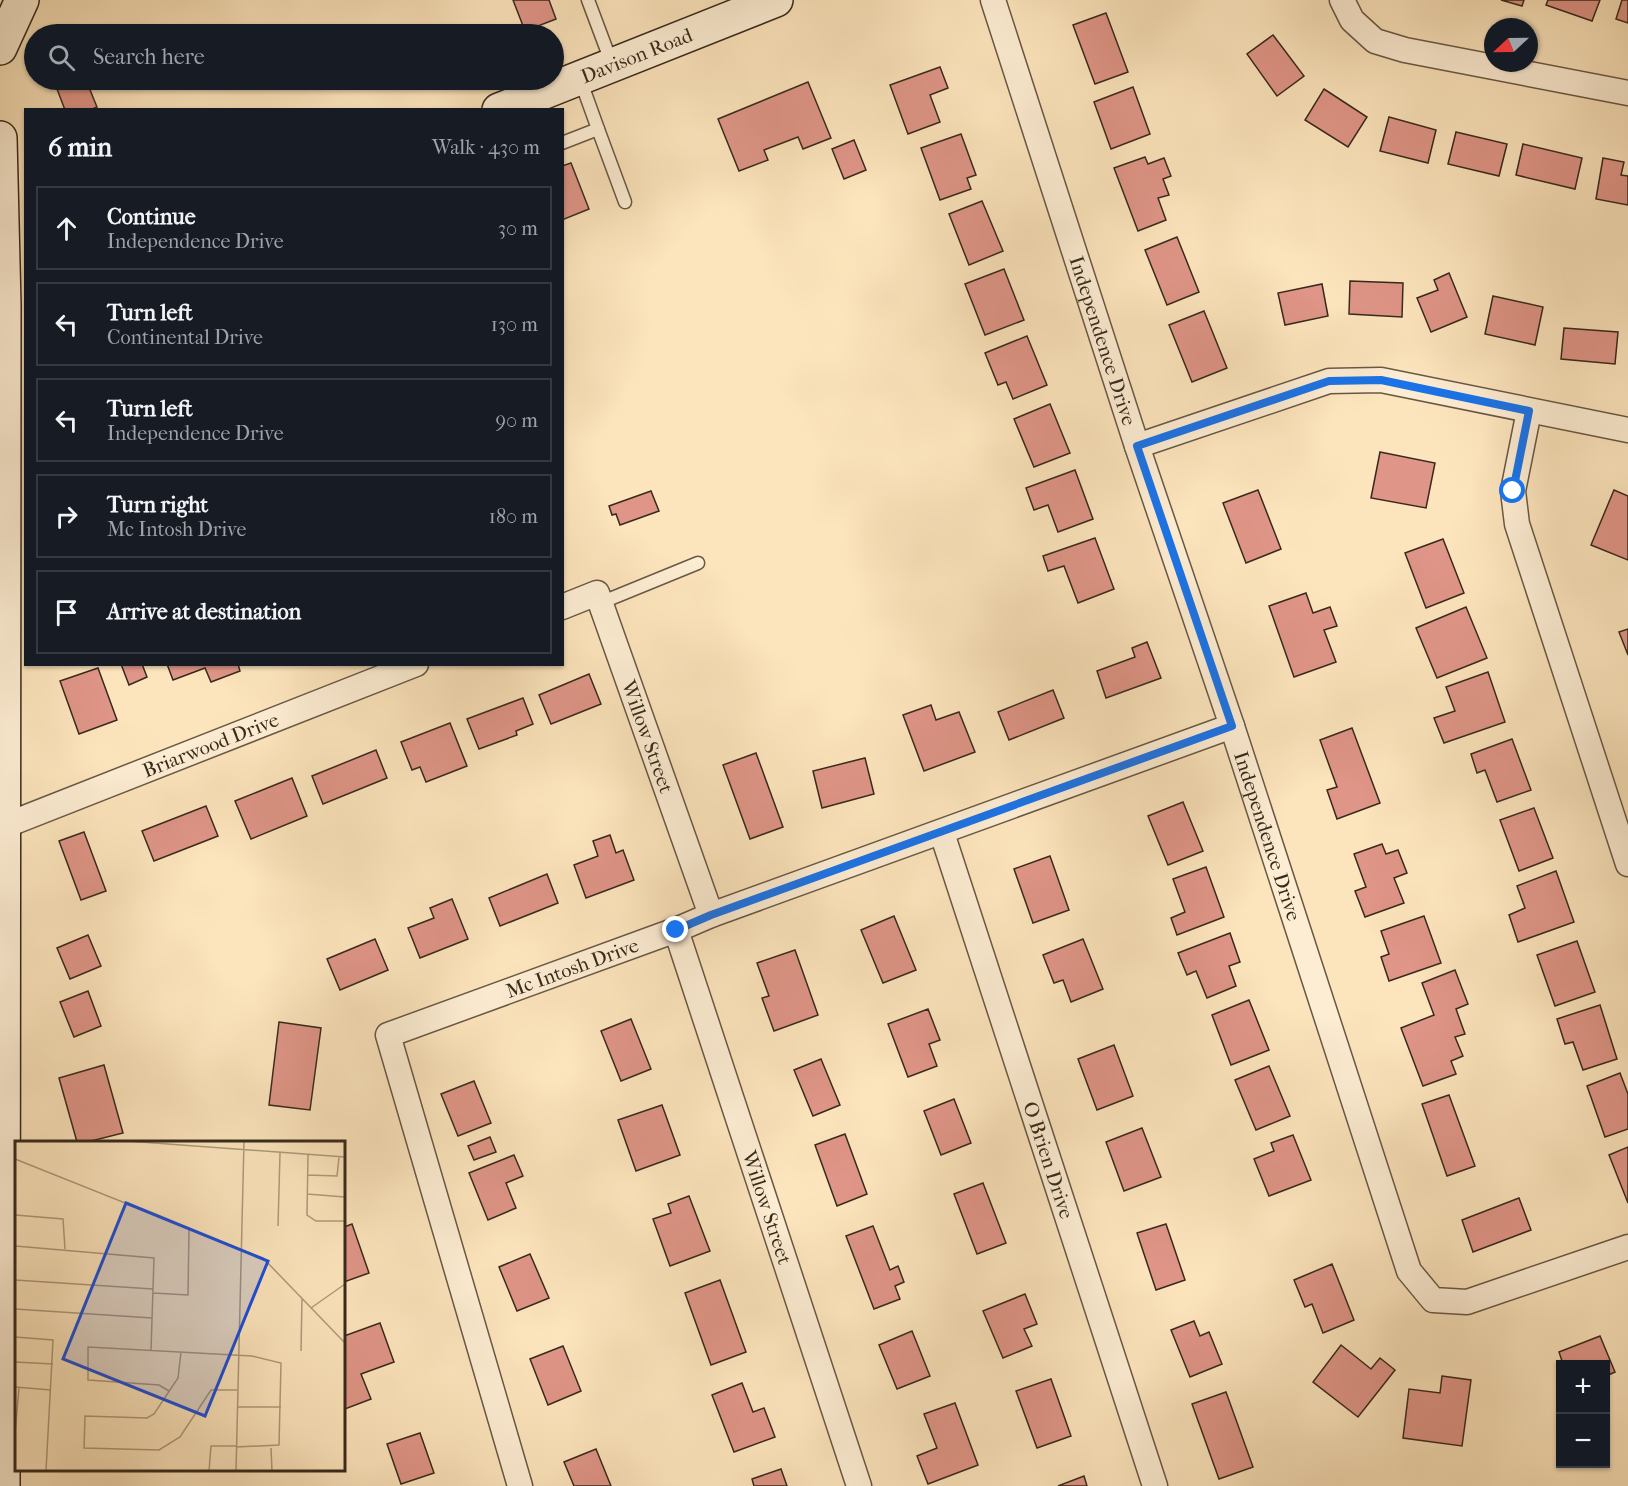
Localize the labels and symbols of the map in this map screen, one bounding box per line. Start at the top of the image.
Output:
north arrow [1484,18,1538,72]
street label: Davison Road [578,23,697,88]
street label: Independence Drive [1064,253,1141,429]
route start [1499,477,1525,503]
street label: Willow Street [616,676,678,796]
street label: Briarwood Drive [139,708,282,782]
street label: Independence Drive [1229,749,1306,924]
route end [662,916,688,942]
street label: Mc Intosh Drive [503,934,642,1003]
street label: O Brien Drive [1018,1099,1078,1222]
inset map [15,1141,345,1471]
street label: Willow Street [737,1147,796,1267]

